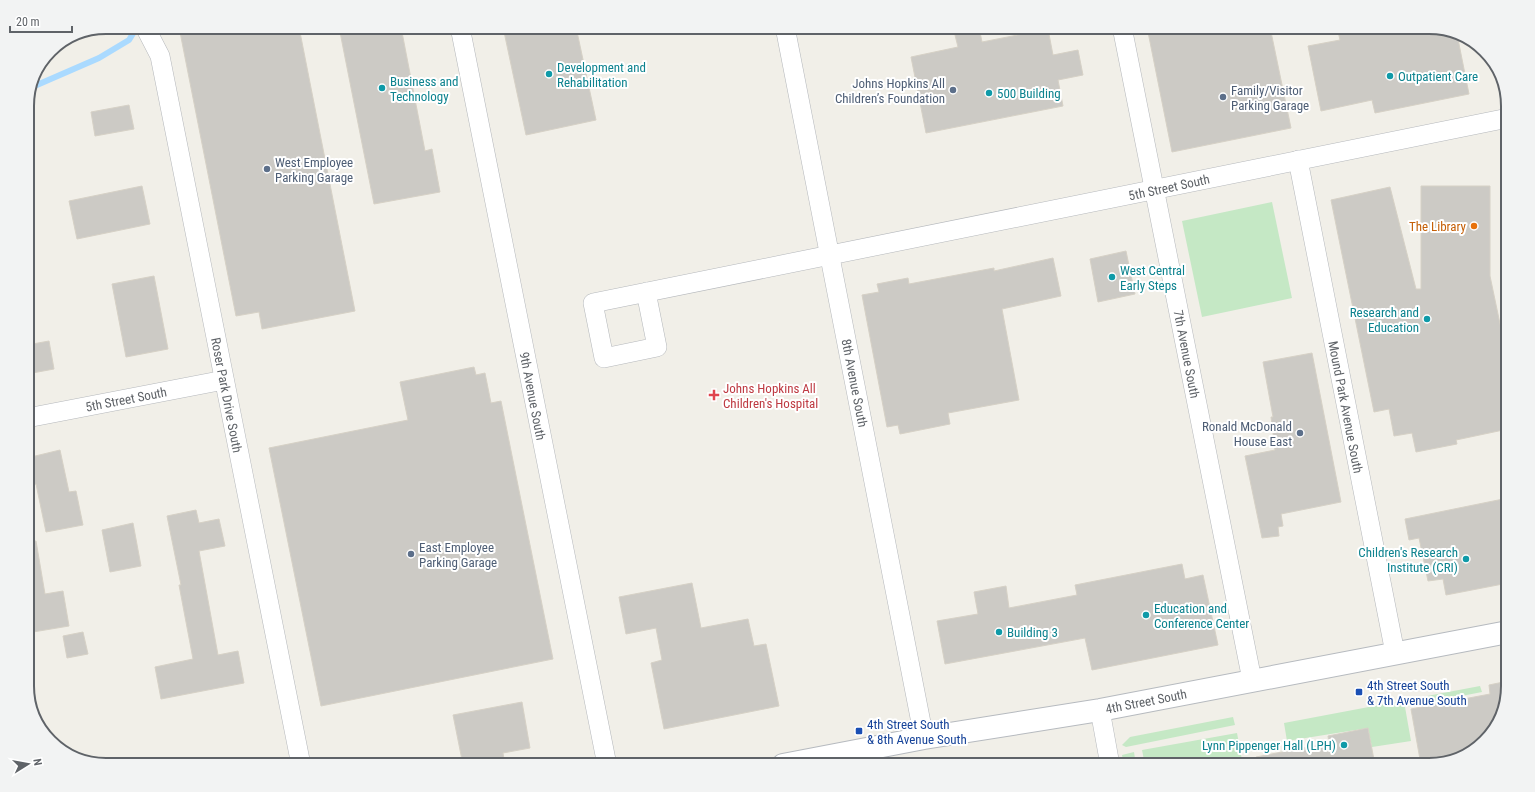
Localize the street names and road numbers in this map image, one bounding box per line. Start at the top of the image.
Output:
street label: 5th Street South [1127,172,1211,203]
street label: 7th Avenue South [1171,309,1202,400]
street label: Roser Park Drive South [208,336,245,454]
street label: 8th Avenue South [839,338,870,429]
street label: Mound Park Avenue South [1325,340,1366,475]
street label: 9th Avenue South [517,351,548,442]
street label: 5th Street South [84,384,168,415]
street label: 4th Street South [1104,686,1188,717]

